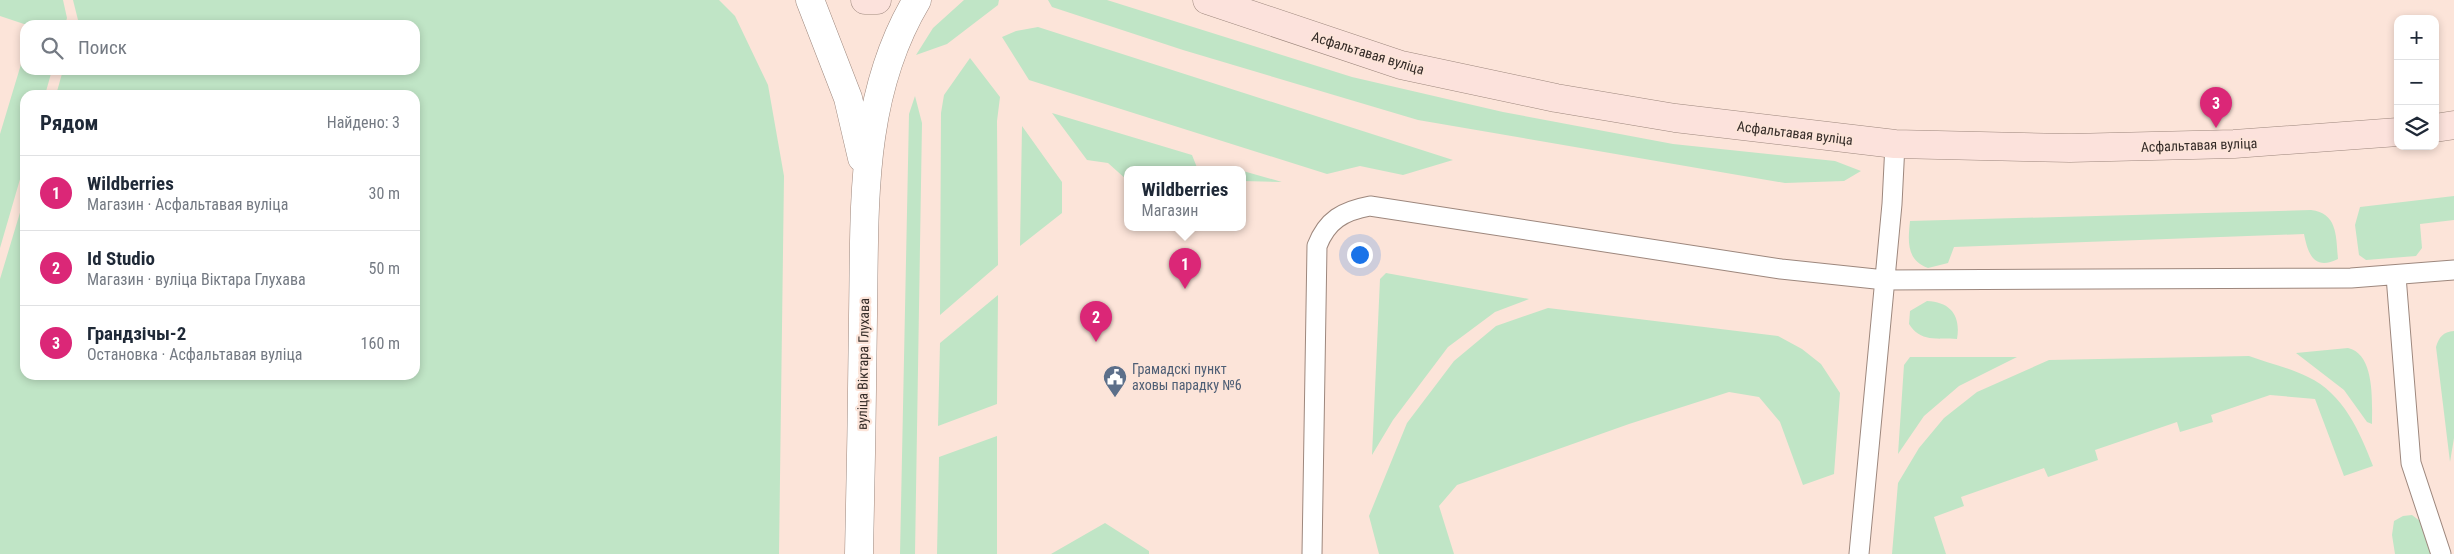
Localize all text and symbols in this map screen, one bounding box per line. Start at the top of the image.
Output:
map controls [2394,15,2439,150]
button: + [2394,15,2439,60]
search box [20,20,420,75]
street label: Асфальтавая вуліца [1310,28,1426,78]
icon: search [38,34,66,62]
text: Поиск [78,36,127,59]
button: − [2394,60,2439,105]
pin: 3 [2200,87,2232,128]
button: layers [2394,105,2439,150]
text: Рядом [40,111,99,135]
text: Найдено: 3 [327,113,400,132]
street label: Асфальтавая вуліца [1736,118,1854,148]
street label: Асфальтавая вуліца [2140,135,2258,155]
popup [1124,166,1246,231]
text: Wildberries [87,172,174,195]
text: Wildberries [1142,178,1228,201]
text: 1 [52,184,60,203]
text: 30 m [368,184,400,203]
text: Магазин · Асфальтавая вуліца [87,195,288,214]
text: Магазин [1142,201,1198,220]
your location [1347,242,1373,268]
text: Id Studio [87,247,155,270]
pin: 1 [1169,248,1201,289]
text: 2 [52,259,60,278]
text: 50 m [368,259,400,278]
text: Магазин · вуліца Віктара Глухава [87,270,306,289]
street label: вуліца Віктара Глухава [854,298,872,430]
pin: 2 [1080,301,1112,342]
text: Грандзічы-2 [87,322,186,345]
text: 3 [52,334,60,353]
text: 160 m [361,334,400,353]
text: Остановка · Асфальтавая вуліца [87,345,302,364]
place label: Грамадскі пункт аховы парадку №6 [1132,361,1242,393]
public building icon: Грамадскі пункт аховы парадку №6 [1102,364,1128,398]

